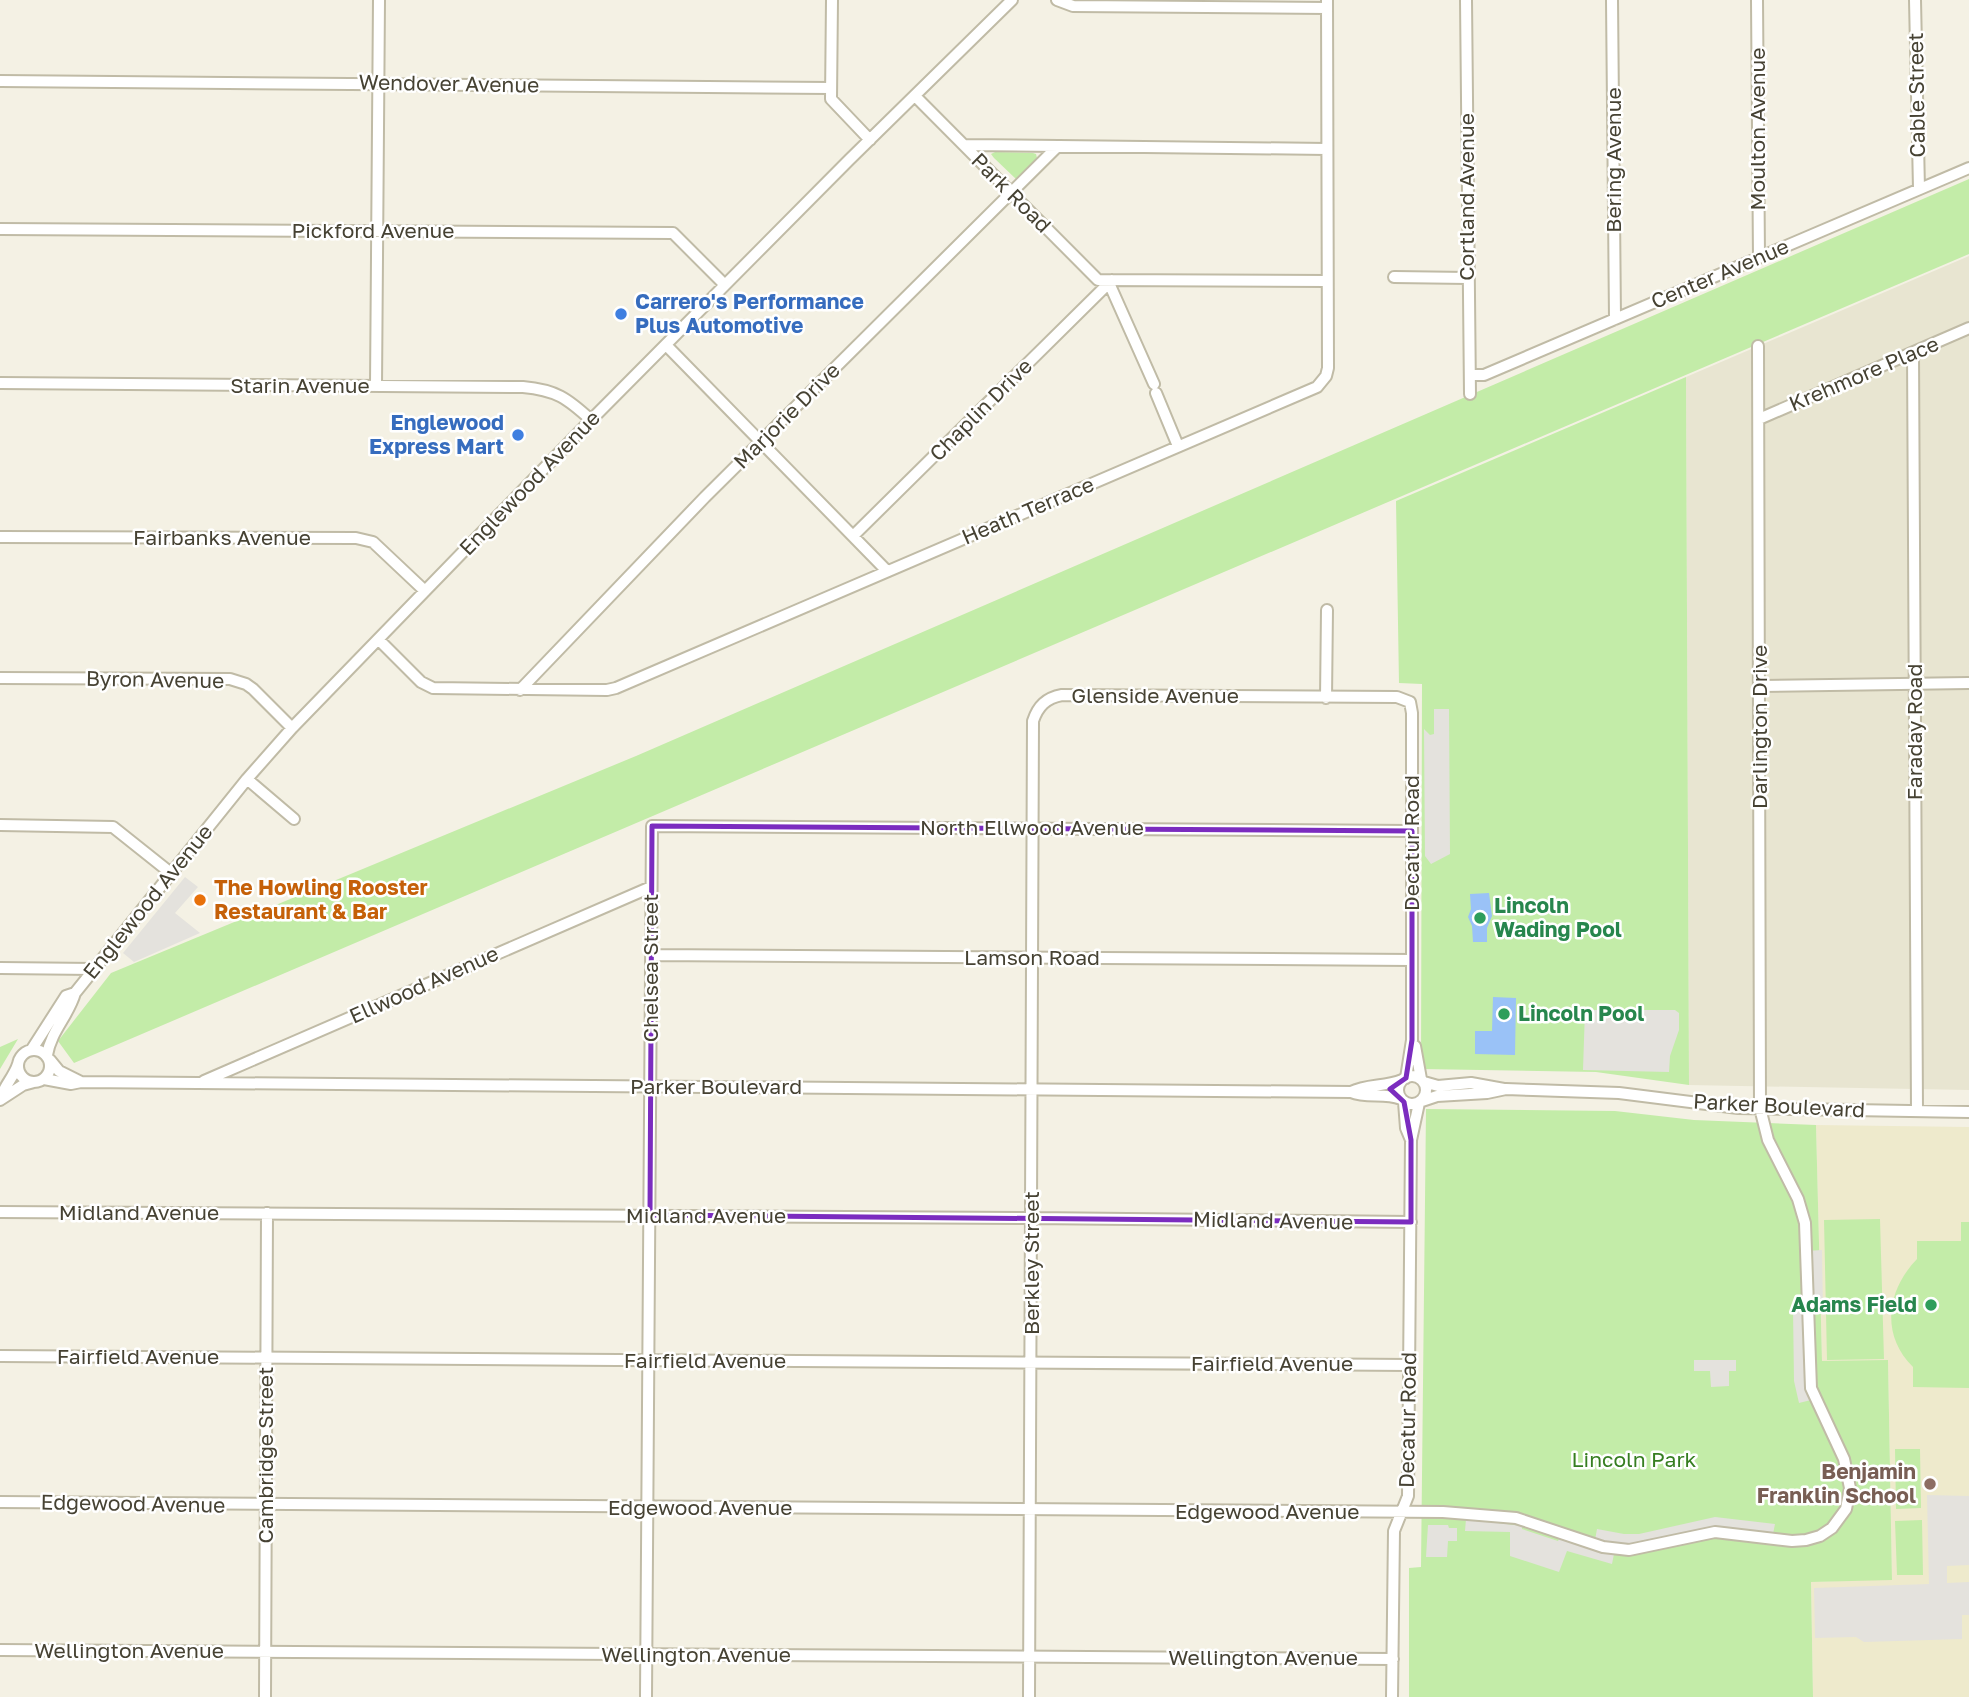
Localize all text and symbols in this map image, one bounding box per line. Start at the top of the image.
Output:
street label: Cable Street [1902,32,1930,158]
street label: Moulton Avenue [1744,48,1770,210]
street label: Wendover Avenue [358,68,540,98]
street label: Bering Avenue [1600,87,1626,233]
street label: Cortland Avenue [1453,113,1479,281]
street label: Park Road [966,147,1057,238]
street label: Pickford Avenue [291,217,455,243]
street label: Center Avenue [1647,232,1792,314]
place label: Carrero's Performance Plus Automotive [635,288,864,338]
marker: Carrero's Performance Plus Automotive [613,306,629,322]
street label: Krehmore Place [1785,330,1942,416]
street label: Chaplin Drive [924,353,1037,466]
street label: Marjorie Drive [728,357,845,474]
street label: Starin Avenue [230,372,370,398]
street label: Englewood Avenue [453,404,605,560]
place label: Englewood Express Mart [369,409,504,459]
marker: Englewood Express Mart [510,427,526,443]
street label: Heath Terrace [957,470,1098,550]
street label: Fairbanks Avenue [133,524,311,550]
street label: Darlington Drive [1746,645,1772,809]
street label: Faraday Road [1901,664,1927,800]
street label: Byron Avenue [86,665,224,693]
street label: Glenside Avenue [1071,682,1239,708]
street label: Decatur Road [1398,775,1424,911]
street label: North Ellwood Avenue [920,814,1144,840]
street label: Englewood Avenue [77,819,218,984]
place label: The Howling Rooster Restaurant & Bar [214,874,428,924]
marker: The Howling Rooster Restaurant & Bar [192,892,208,908]
place label: Lincoln Wading Pool [1494,892,1622,942]
street label: Chelsea Street [637,894,663,1042]
marker: Lincoln Wading Pool [1472,910,1488,926]
street label: Ellwood Avenue [345,940,502,1029]
street label: Lamson Road [964,944,1100,970]
place label: Lincoln Pool [1518,1000,1644,1026]
marker: Lincoln Pool [1496,1006,1512,1022]
street label: Parker Boulevard [630,1073,802,1099]
street label: Parker Boulevard [1692,1088,1866,1122]
street label: Berkley Street [1018,1191,1044,1335]
street label: Midland Avenue [59,1199,219,1225]
street label: Midland Avenue [626,1202,786,1228]
street label: Midland Avenue [1193,1206,1353,1234]
place label: Adams Field [1791,1291,1917,1317]
marker: Adams Field [1923,1297,1939,1313]
street label: Fairfield Avenue [57,1343,219,1369]
street label: Fairfield Avenue [624,1347,786,1373]
street label: Fairfield Avenue [1191,1350,1353,1376]
street label: Decatur Road [1393,1352,1421,1488]
street label: Cambridge Street [252,1367,278,1543]
park label: Lincoln Park [1572,1446,1697,1472]
place label: Benjamin Franklin School [1757,1458,1916,1508]
marker: Benjamin Franklin School [1922,1476,1938,1492]
street label: Edgewood Avenue [40,1488,226,1518]
street label: Edgewood Avenue [608,1494,792,1520]
street label: Edgewood Avenue [1175,1498,1359,1524]
street label: Wellington Avenue [34,1637,224,1663]
street label: Wellington Avenue [601,1641,791,1667]
street label: Wellington Avenue [1168,1644,1358,1670]

